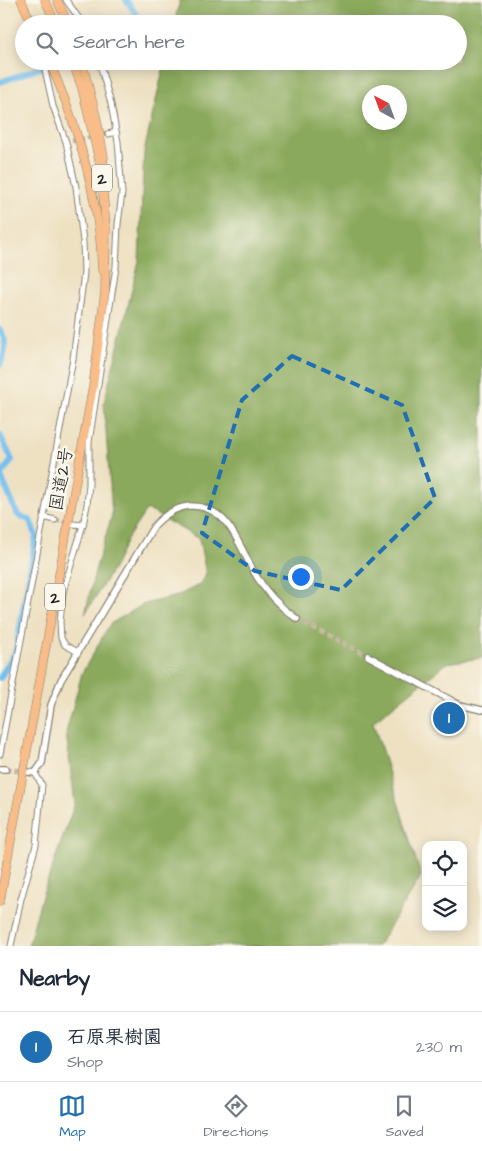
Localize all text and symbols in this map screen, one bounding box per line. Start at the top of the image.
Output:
search box [15,15,467,70]
icon: search [33,29,61,57]
text: Search here [73,29,185,56]
north arrow [362,85,407,130]
road number: 2 [92,164,112,192]
street label: 国道2号 [44,445,79,513]
your location [288,564,314,590]
road number: 2 [45,584,65,610]
pin: 1 [433,699,465,737]
map controls [422,841,467,931]
button: locate [422,841,467,886]
button: layers [422,886,467,931]
text: Nearby [20,964,90,993]
text: 石原果樹園 [67,1024,162,1051]
text: 1 [35,1036,37,1058]
text: 230 m [416,1036,462,1058]
text: Shop [67,1051,103,1073]
tab: Map [58,1092,86,1142]
tab: Directions [203,1092,268,1142]
tab: Saved [385,1092,424,1142]

